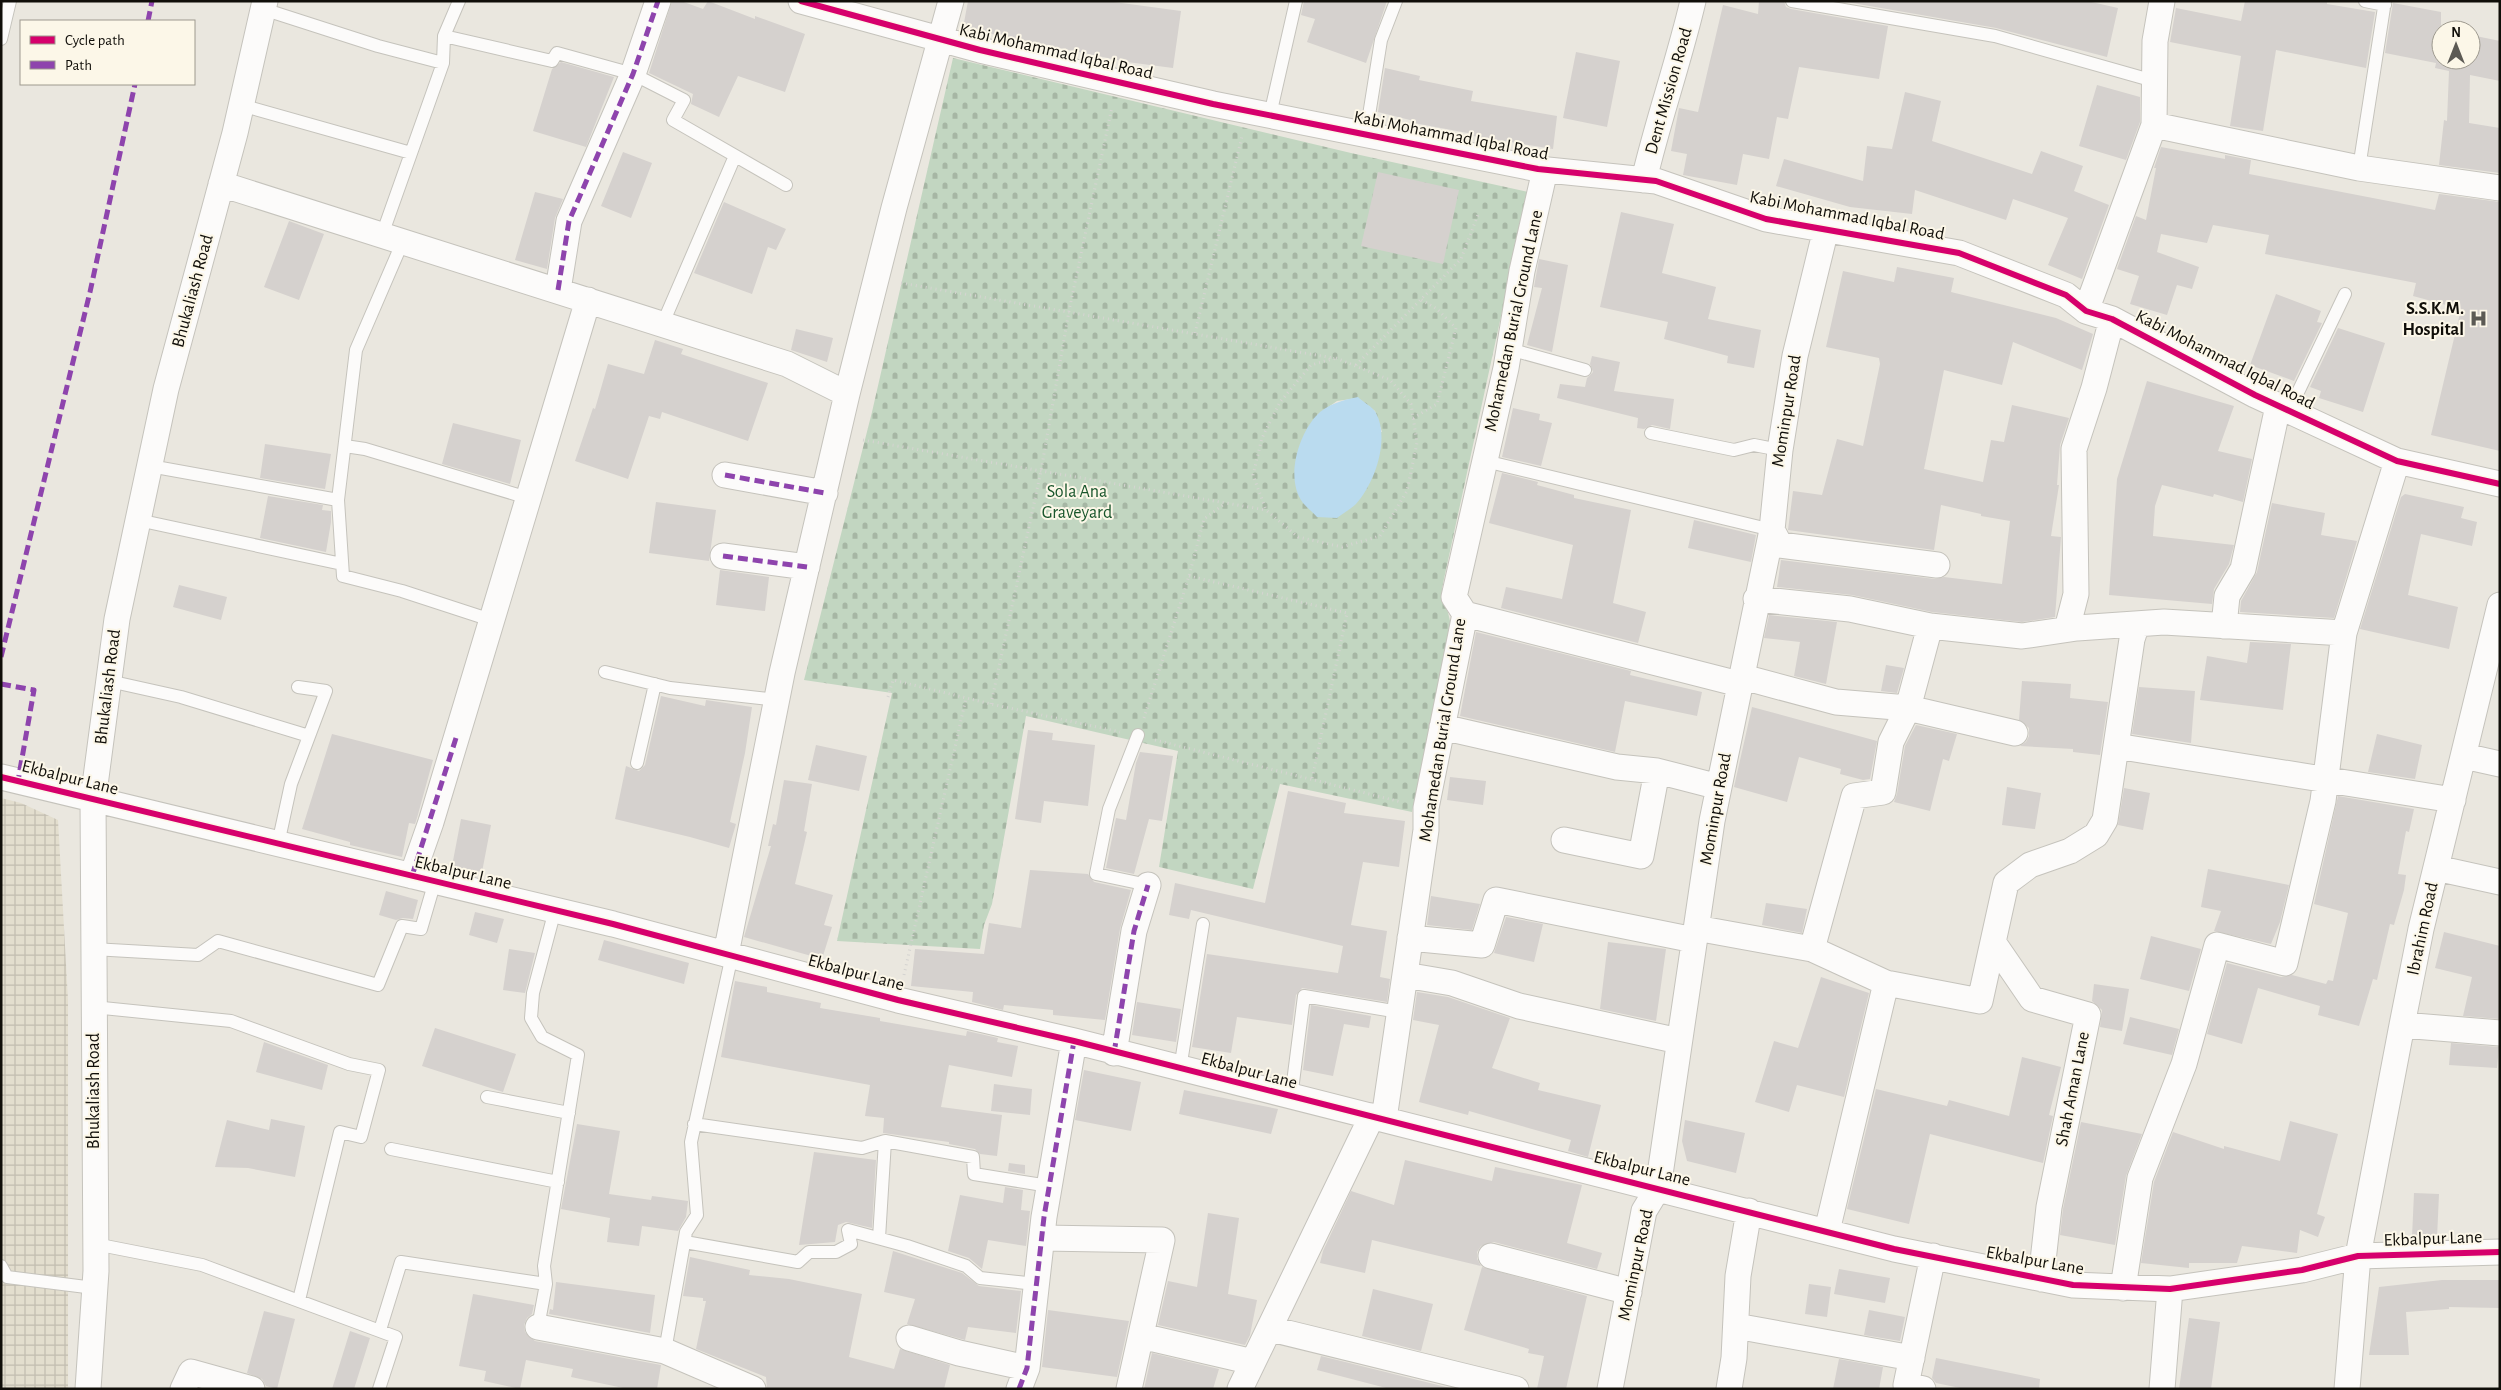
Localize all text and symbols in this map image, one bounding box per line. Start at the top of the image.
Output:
legend [20,20,195,85]
north arrow [2431,20,2481,70]
street label: Kabi Mohammad Iqbal Road [957,21,1155,83]
street label: Dent Mission Road [1642,26,1696,156]
text: N [2451,26,2461,40]
text: Cycle path [65,33,125,48]
text: Path [65,58,92,73]
street label: Kabi Mohammad Iqbal Road [1352,108,1550,164]
street label: Kabi Mohammad Iqbal Road [1748,188,1946,244]
street label: Mohamedan Burial Ground Lane [1482,209,1546,433]
street label: Bhukaliash Road [169,233,217,349]
place label: S.S.K.M. Hospital [2403,300,2464,339]
street label: Kabi Mohammad Iqbal Road [2133,307,2317,413]
hospital icon: S.S.K.M. Hospital [2468,309,2488,329]
street label: Mominpur Road [1769,354,1805,468]
park label: Sola Ana Graveyard [1042,483,1112,522]
street label: Mohamedan Burial Ground Lane [1416,617,1470,843]
street label: Bhukaliash Road [92,628,124,746]
street label: Mominpur Road [1697,752,1735,866]
street label: Ekbalpur Lane [20,757,120,799]
street label: Ekbalpur Lane [413,853,513,893]
street label: Ibrahim Road [2404,881,2442,977]
street label: Ekbalpur Lane [806,951,906,995]
street label: Shah Aman Lane [2053,1030,2093,1148]
street label: Bhukaliash Road [85,1033,103,1149]
street label: Ekbalpur Lane [1199,1049,1299,1093]
street label: Ekbalpur Lane [1592,1148,1692,1190]
street label: Mominpur Road [1615,1208,1657,1322]
street label: Ekbalpur Lane [2383,1228,2483,1250]
street label: Ekbalpur Lane [1985,1244,2085,1278]

